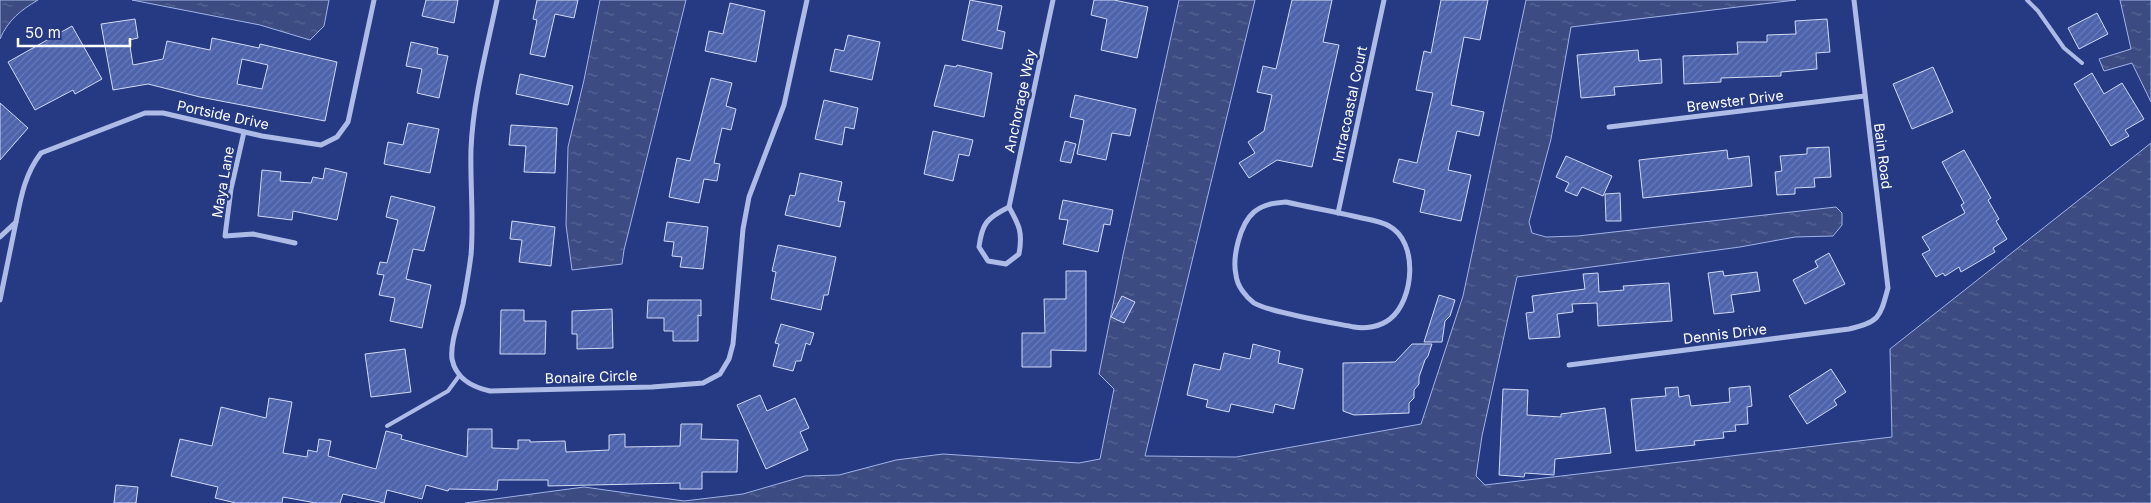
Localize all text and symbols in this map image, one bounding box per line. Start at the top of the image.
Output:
scale bar [18,15,130,47]
text: 50 m [25,23,61,42]
street label: Intracoastal Court [1329,44,1370,164]
street label: Anchorage Way [1000,48,1039,154]
street label: Brewster Drive [1686,86,1784,115]
street label: Portside Drive [176,96,271,133]
street label: Bain Road [1871,122,1896,190]
street label: Maya Lane [208,145,237,219]
street label: Dennis Drive [1682,320,1768,347]
street label: Bonaire Circle [545,366,637,387]

